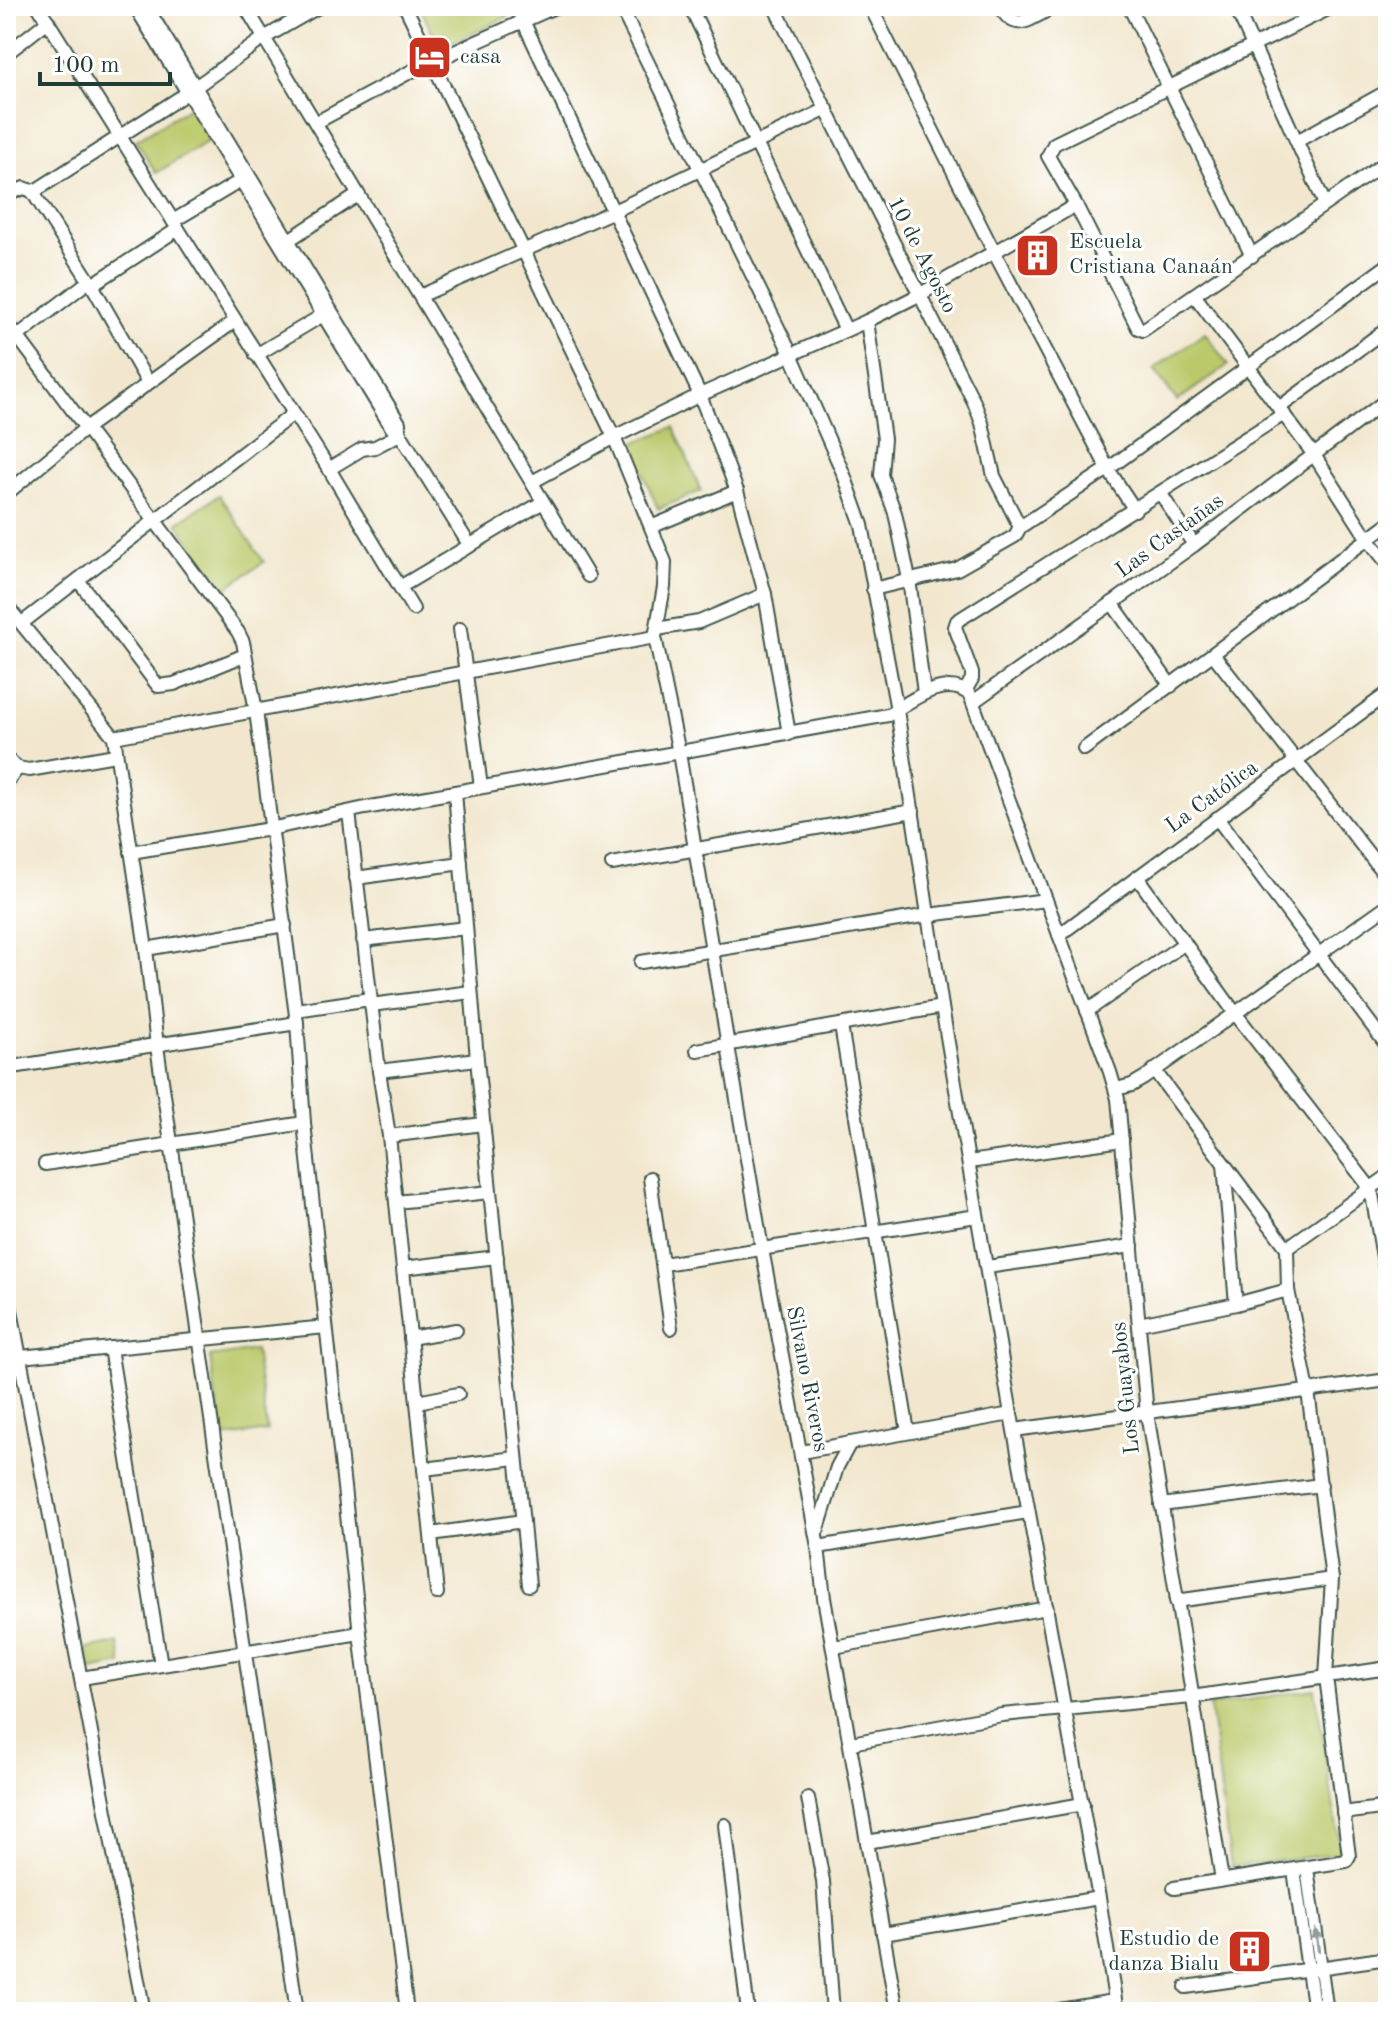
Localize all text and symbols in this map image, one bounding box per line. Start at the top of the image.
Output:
hotel icon: casa [405,33,453,81]
scale bar [40,36,170,86]
place label: casa [460,46,501,68]
text: 100 m [52,54,120,78]
street label: 10 de Agosto [883,193,961,317]
building icon: Escuela Cristiana Canaán [1014,231,1062,279]
place label: Escuela Cristiana Canaán [1069,231,1233,278]
street label: Las Castañas [1112,490,1228,582]
street label: La Católica [1162,756,1262,838]
street label: Silvano Riveros [782,1304,832,1454]
street label: Los Guayabos [1108,1321,1144,1455]
one-way arrow [1310,1927,1323,1952]
place label: Estudio de danza Bialu [1108,1928,1219,1975]
building icon: Estudio de danza Bialu [1226,1928,1274,1976]

